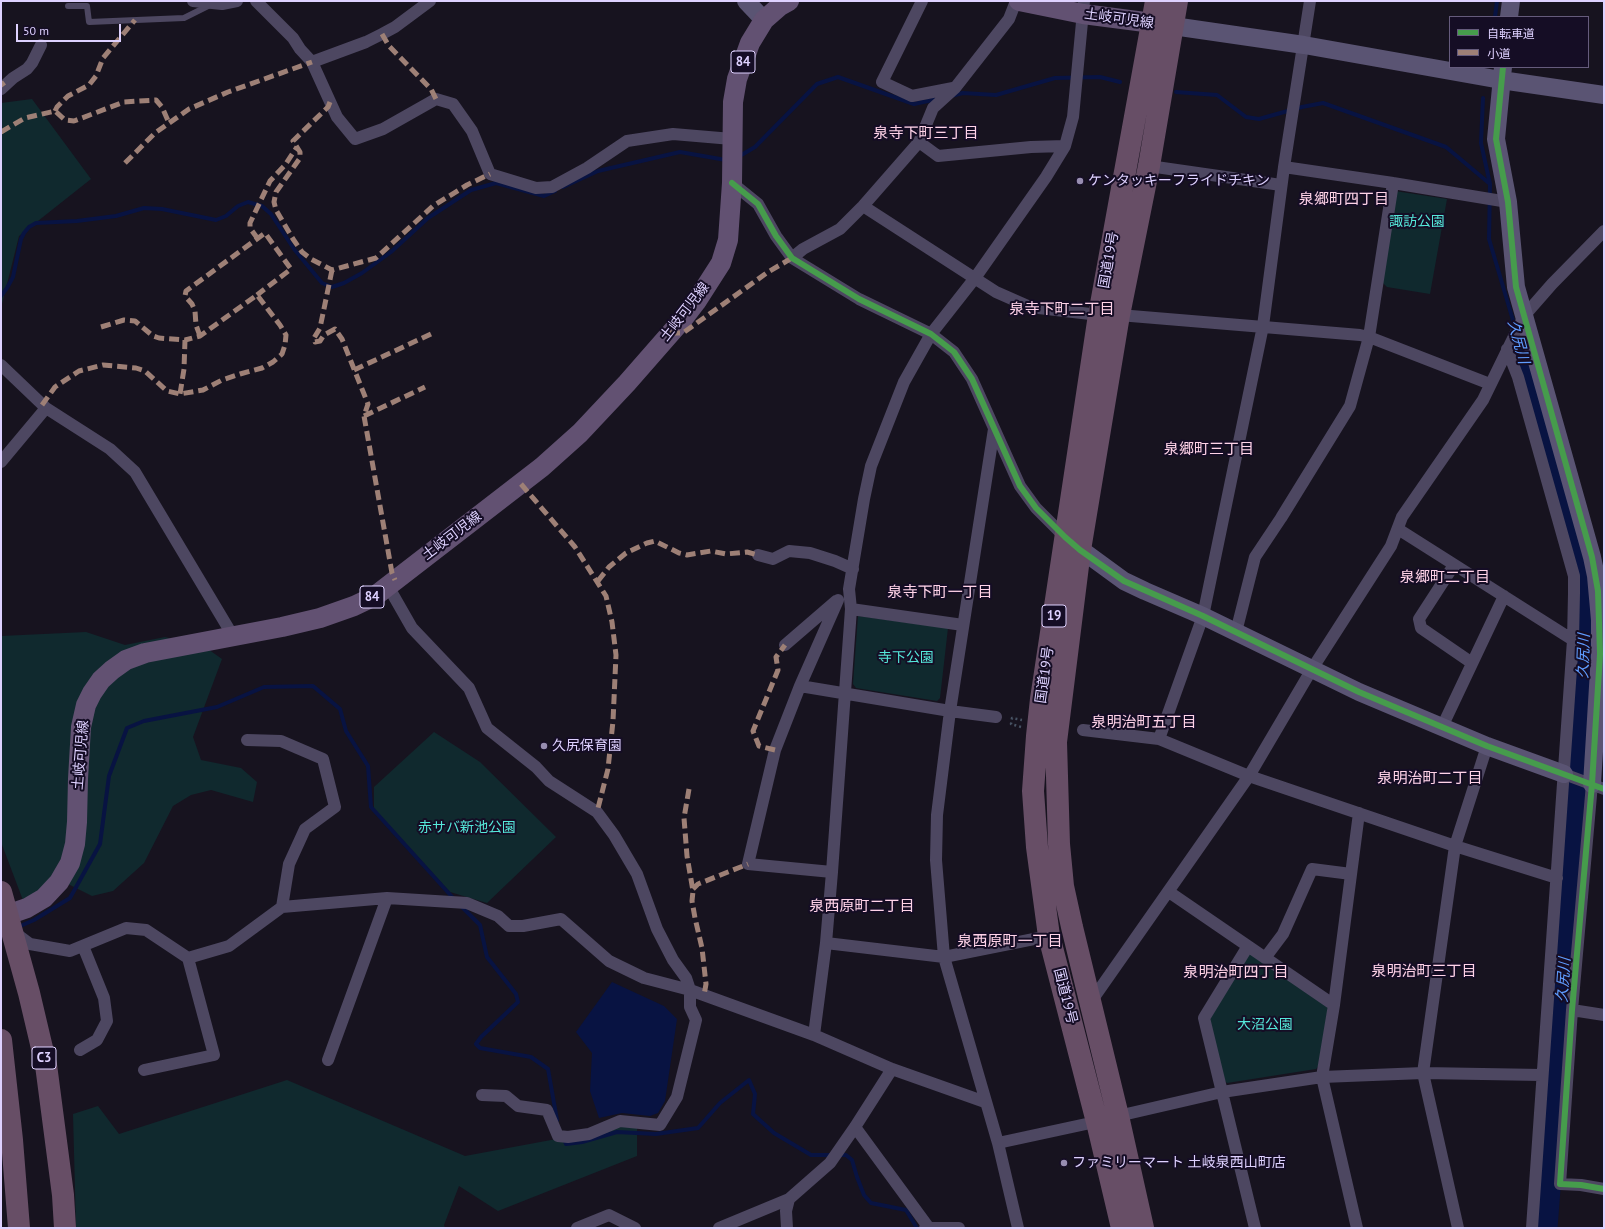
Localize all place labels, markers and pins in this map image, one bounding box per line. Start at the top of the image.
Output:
place label: ケンタッキーフライドチキン [1088,173,1270,189]
marker: ケンタッキーフライドチキン [1075,176,1085,186]
place label: 久尻保育園 [552,738,622,754]
marker: 久尻保育園 [539,741,549,751]
place label: ファミリーマート 土岐泉西山町店 [1072,1155,1286,1171]
marker: ファミリーマート 土岐泉西山町店 [1059,1158,1069,1168]

